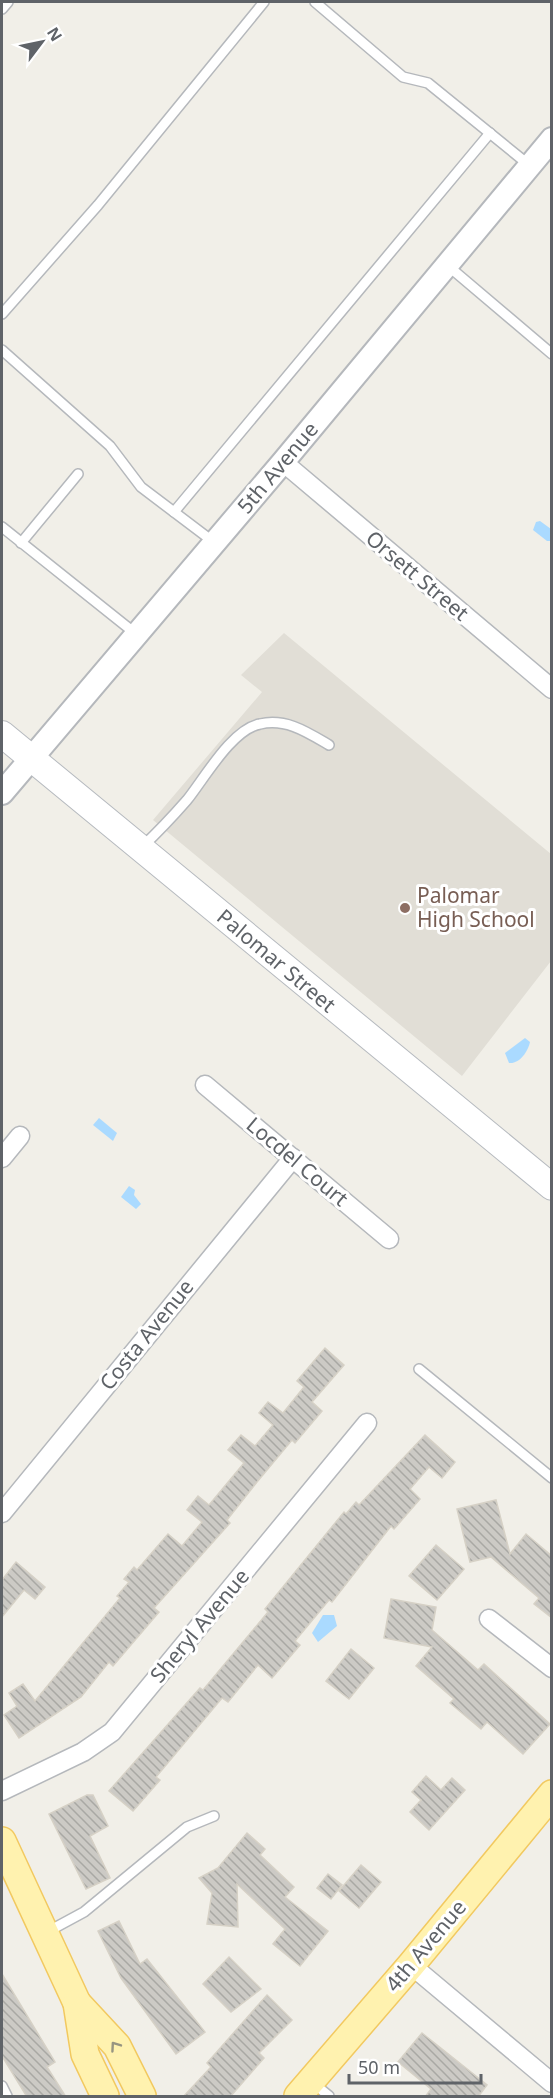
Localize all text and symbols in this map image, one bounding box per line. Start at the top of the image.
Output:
north arrow [12,12,72,72]
text: N [42,23,67,45]
street label: 5th Avenue [231,416,324,519]
street label: Orsett Street [360,524,475,627]
place label: Palomar High School [417,881,535,933]
marker: Palomar High School [398,901,412,915]
street label: Palomar Street [211,902,342,1018]
street label: Locdel Court [241,1110,355,1212]
street label: Costa Avenue [93,1273,199,1395]
street label: Sheryl Avenue [143,1563,255,1688]
street label: 4th Avenue [379,1894,472,1997]
one-way arrow [111,2041,122,2052]
scale bar [349,2047,481,2085]
text: 50 m [358,2055,400,2079]

